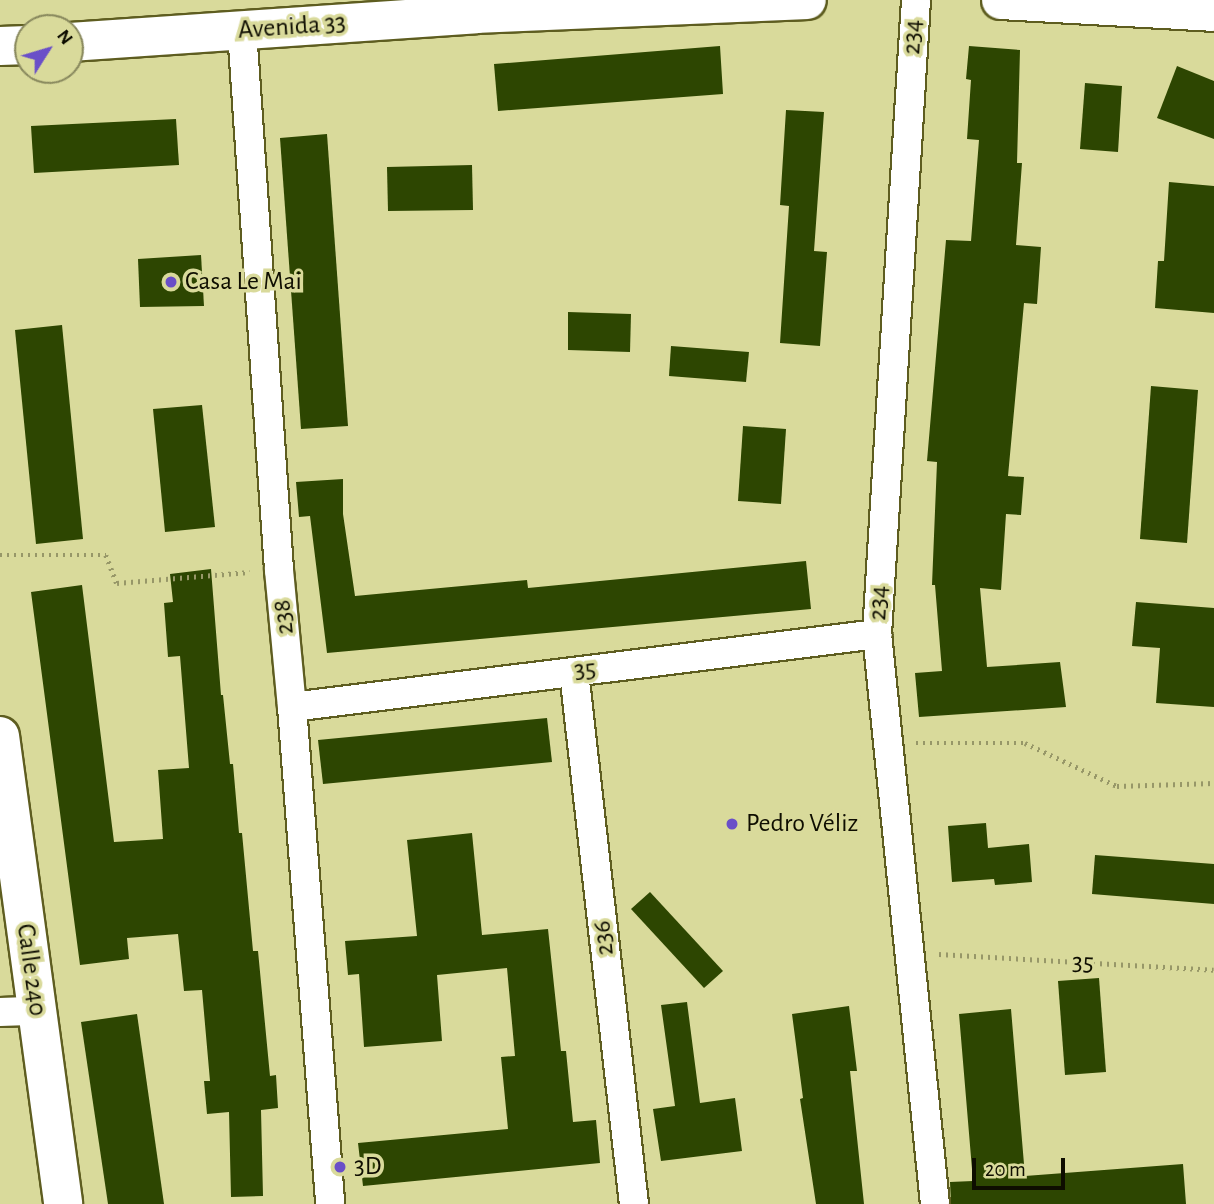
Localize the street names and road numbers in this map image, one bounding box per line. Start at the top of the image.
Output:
street label: Avenida 33 [237,8,347,46]
street label: 234 [897,19,929,55]
street label: 234 [863,585,895,621]
street label: 238 [267,598,301,636]
street label: 35 [572,653,598,687]
street label: 236 [587,919,621,957]
street label: Calle 240 [9,922,53,1018]
street label: 35 [1071,947,1095,979]

